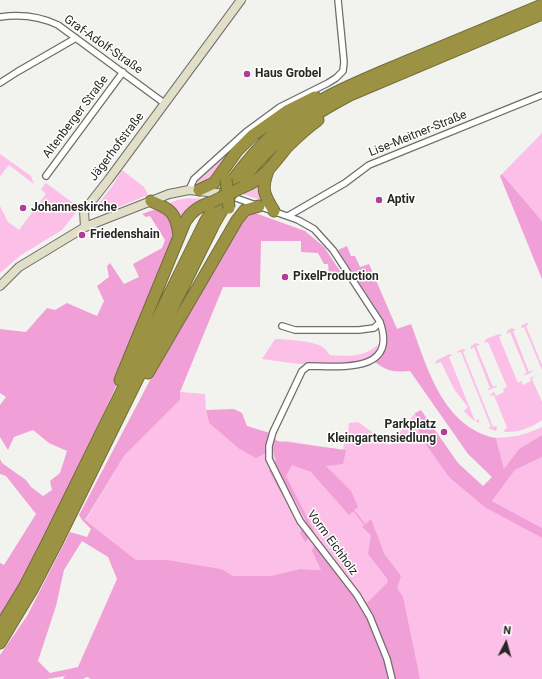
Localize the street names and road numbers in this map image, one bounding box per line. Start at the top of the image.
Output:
street label: Graf-Adolf-Straße [61,12,145,78]
street label: Altenberger Straße [40,73,112,161]
street label: Lise-Meitner-Straße [367,108,469,160]
street label: Jägerhofstraße [87,110,147,184]
street label: Vorm Eichholz [304,508,360,578]

